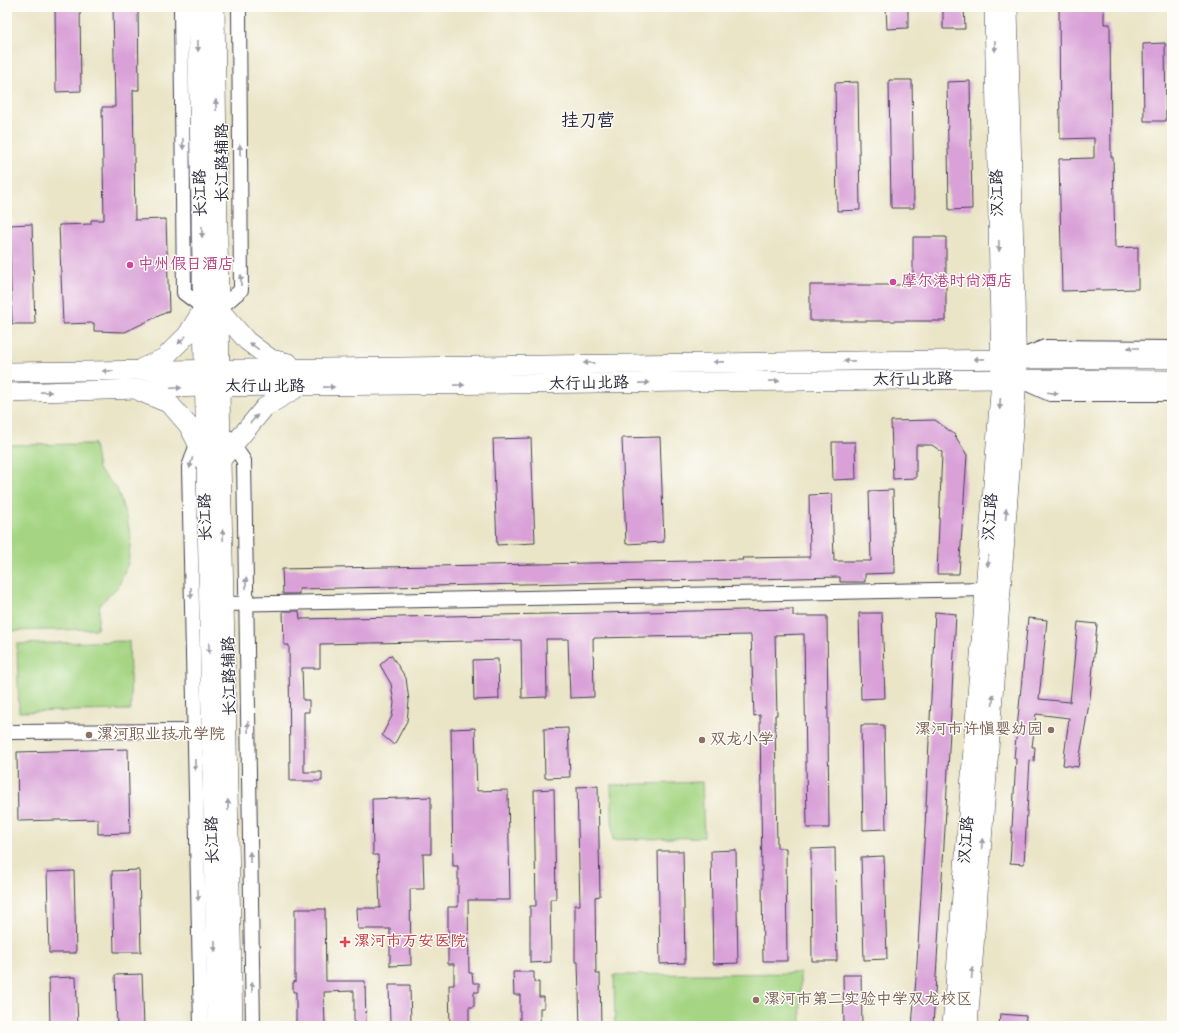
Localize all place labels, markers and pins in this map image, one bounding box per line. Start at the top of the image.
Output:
place label: 中州假日酒店 [138,253,234,277]
marker: 中州假日酒店 [125,260,135,270]
place label: 摩尔港时尚酒店 [901,270,1013,294]
marker: 摩尔港时尚酒店 [888,277,898,287]
place label: 漯河市许慎婴幼园 [915,718,1043,742]
place label: 漯河职业技术学院 [97,723,225,747]
marker: 漯河市许慎婴幼园 [1046,725,1056,735]
place label: 双龙小学 [710,728,774,752]
marker: 漯河职业技术学院 [84,730,94,740]
marker: 双龙小学 [697,735,707,745]
place label: 漯河市万安医院 [354,930,466,954]
marker: 漯河市万安医院 [339,936,351,948]
place label: 漯河市第二实验中学双龙校区 [764,988,972,1012]
marker: 漯河市第二实验中学双龙校区 [751,995,761,1005]

